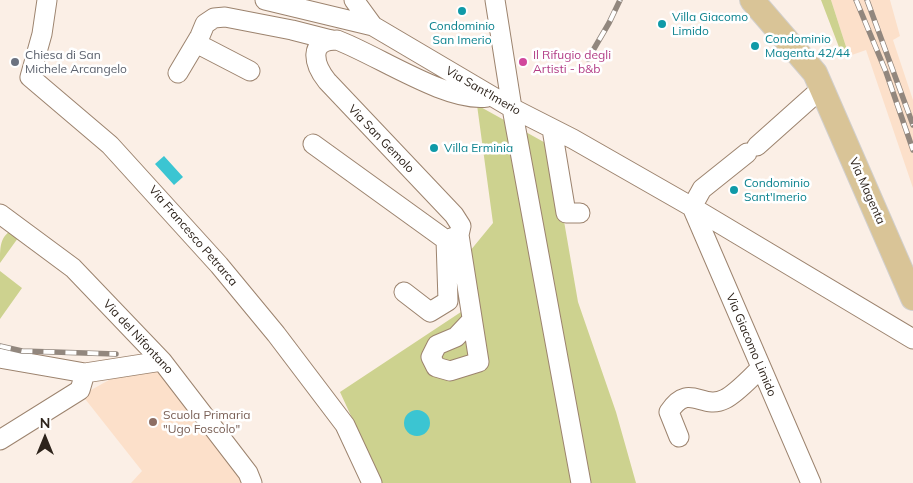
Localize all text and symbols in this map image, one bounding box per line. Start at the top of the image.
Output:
marker: Condominio San Imerio [456,5,468,17]
place label: Villa Giacomo Limido [672,10,748,38]
marker: Villa Giacomo Limido [656,18,668,30]
place label: Condominio San Imerio [429,19,495,47]
place label: Condominio Magenta 42/44 [765,32,850,60]
marker: Condominio Magenta 42/44 [749,40,761,52]
place label: Chiesa di San Michele Arcangelo [25,48,127,76]
place label: Il Rifugio degli Artisti - b&b [533,48,611,76]
marker: Chiesa di San Michele Arcangelo [9,56,21,68]
marker: Il Rifugio degli Artisti - b&b [517,56,529,68]
street label: Via Sant'Imerio [443,64,523,118]
street label: Via San Gemolo [345,102,417,176]
place label: Villa Erminia [444,141,513,155]
marker: Villa Erminia [428,142,440,154]
street label: Via Magenta [846,156,888,226]
place label: Condominio Sant'Imerio [744,176,810,204]
street label: Via Francesco Petrarca [146,183,240,289]
marker: Condominio Sant'Imerio [728,184,740,196]
street label: Via Giacomo Limido [723,291,779,399]
street label: Via del Nifontano [100,297,176,377]
place label: Scuola Primaria "Ugo Foscolo" [163,408,250,436]
north arrow [20,413,70,463]
text: N [40,414,50,432]
marker: Scuola Primaria "Ugo Foscolo" [147,416,159,428]

